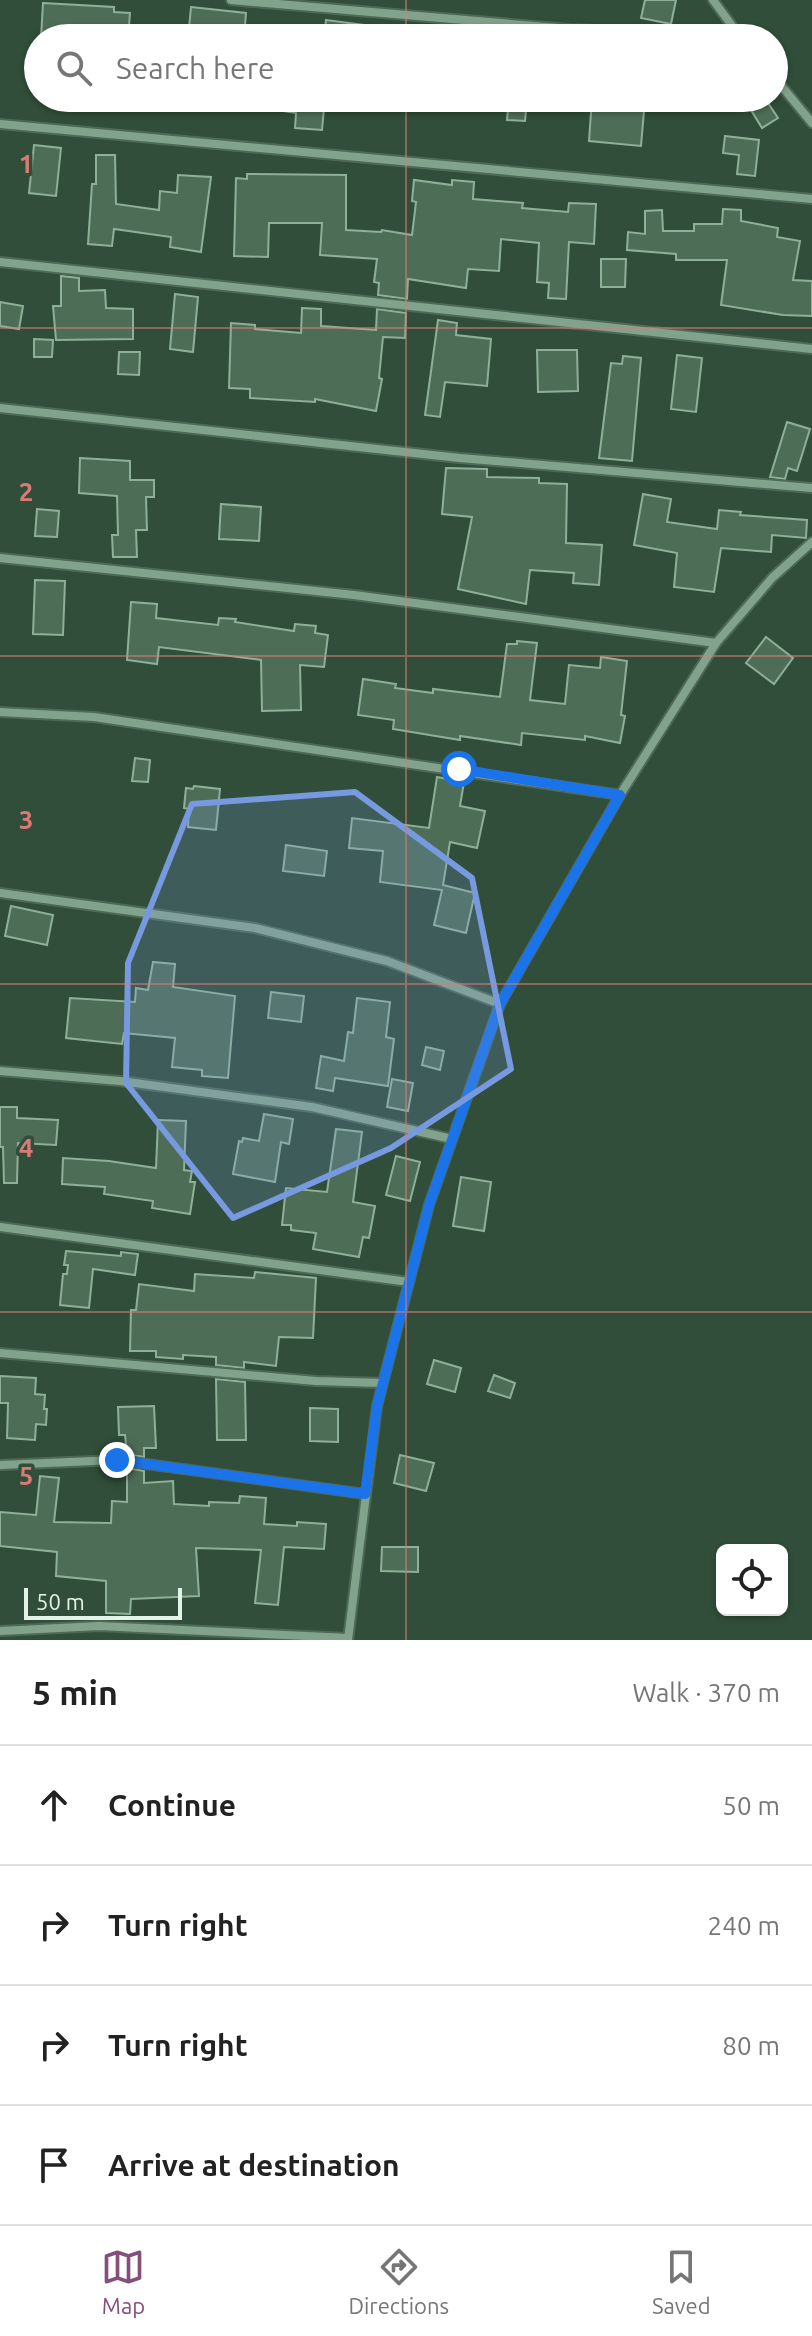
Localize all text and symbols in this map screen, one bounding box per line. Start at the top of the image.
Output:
search box [24,24,788,112]
icon: search [52,46,96,90]
text: Search here [116,51,275,85]
text: 1 [19,149,33,178]
text: 2 [19,477,33,506]
route start [441,751,477,787]
text: 3 [19,805,33,834]
text: 4 [19,1133,33,1162]
route end [99,1442,135,1478]
text: 5 [19,1461,33,1490]
map controls [716,1544,788,1616]
button: locate [716,1544,788,1616]
scale bar [24,1584,182,1620]
text: 50 m [36,1589,85,1614]
text: 5 min [32,1673,118,1711]
text: Walk · 370 m [632,1678,780,1707]
icon: ahead [32,1783,76,1827]
text: Continue [108,1788,236,1822]
text: 50 m [722,1791,780,1820]
icon: right [32,1903,76,1947]
text: Turn right [108,1908,248,1942]
text: 240 m [708,1911,780,1940]
icon: right [32,2023,76,2067]
text: Turn right [108,2028,248,2062]
text: 80 m [722,2031,780,2060]
icon: arrive [32,2143,76,2187]
text: Arrive at destination [108,2148,400,2182]
tab: Map [101,2245,145,2318]
tab: Directions [348,2245,449,2318]
tab: Saved [652,2245,711,2318]

